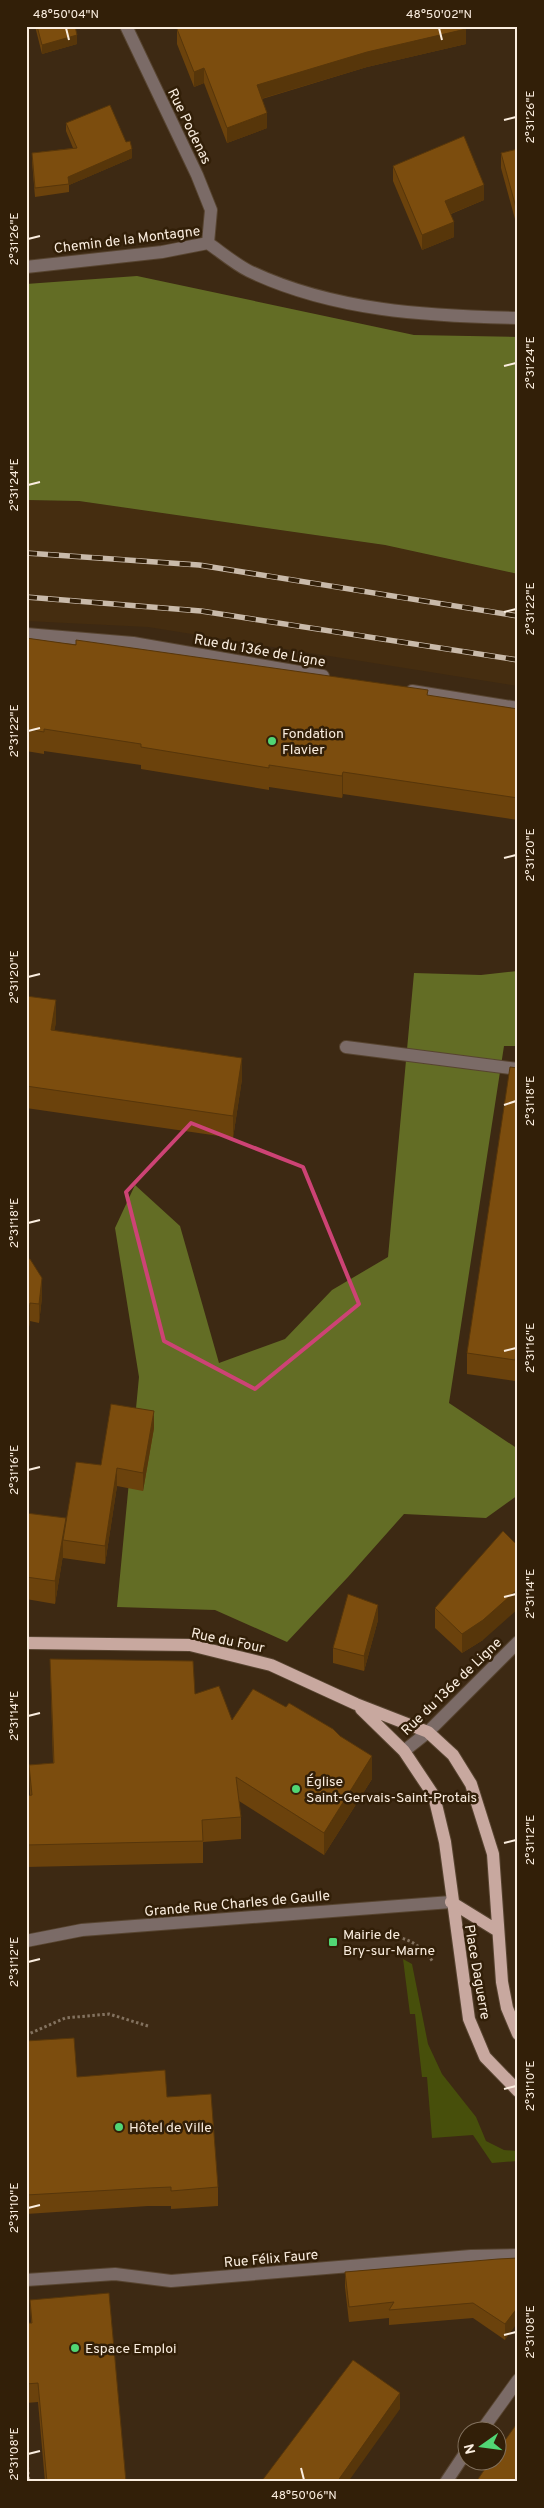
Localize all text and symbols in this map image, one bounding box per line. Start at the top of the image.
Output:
text: 48°50'04"N [33,7,99,23]
text: 48°50'02"N [406,7,472,23]
street label: Rue Podenas [163,86,214,167]
text: 2°31'26"E [523,90,539,144]
text: 2°31'26"E [7,212,23,266]
street label: Chemin de la Montagne [53,223,201,258]
text: 2°31'24"E [523,336,539,390]
text: 2°31'24"E [7,458,23,512]
text: 2°31'22"E [523,582,539,636]
street label: Rue du 136e de Ligne [193,632,327,671]
text: 2°31'22"E [7,704,23,758]
place label: Fondation Flavier [282,726,344,759]
marker: Fondation Flavier [266,735,278,747]
text: 2°31'20"E [523,828,539,882]
text: 2°31'20"E [7,950,23,1004]
text: 2°31'18"E [523,1076,539,1126]
text: 2°31'18"E [7,1198,23,1248]
text: 2°31'16"E [523,1323,539,1373]
text: 2°31'16"E [7,1445,23,1495]
text: 2°31'14"E [523,1569,539,1619]
street label: Rue du Four [189,1625,267,1658]
street label: Rue du 136e de Ligne [398,1635,506,1739]
text: 2°31'14"E [7,1691,23,1741]
place label: Église Saint-Gervais-Saint-Protais [306,1773,477,1807]
marker: Église Saint-Gervais-Saint-Protais [290,1783,302,1795]
text: 2°31'12"E [523,1815,539,1865]
street label: Grande Rue Charles de Gaulle [144,1888,331,1921]
street label: Place Daguerre [460,1923,493,2021]
place label: Mairie de Bry-sur-Marne [343,1927,435,1960]
marker: Mairie de Bry-sur-Marne [327,1936,339,1948]
text: 2°31'12"E [7,1937,23,1987]
text: 2°31'10"E [523,2061,539,2111]
place label: Hôtel de Ville [129,2120,212,2137]
marker: Hôtel de Ville [113,2121,125,2133]
text: 2°31'10"E [7,2183,23,2233]
street label: Rue Félix Faure [223,2247,319,2272]
text: 2°31'08"E [523,2305,539,2359]
place label: Espace Emploi [85,2341,177,2358]
marker: Espace Emploi [69,2342,81,2354]
north arrow [456,2420,506,2470]
text: 2°31'08"E [7,2427,23,2481]
text: N [461,2442,480,2456]
text: 48°50'06"N [271,2488,337,2504]

